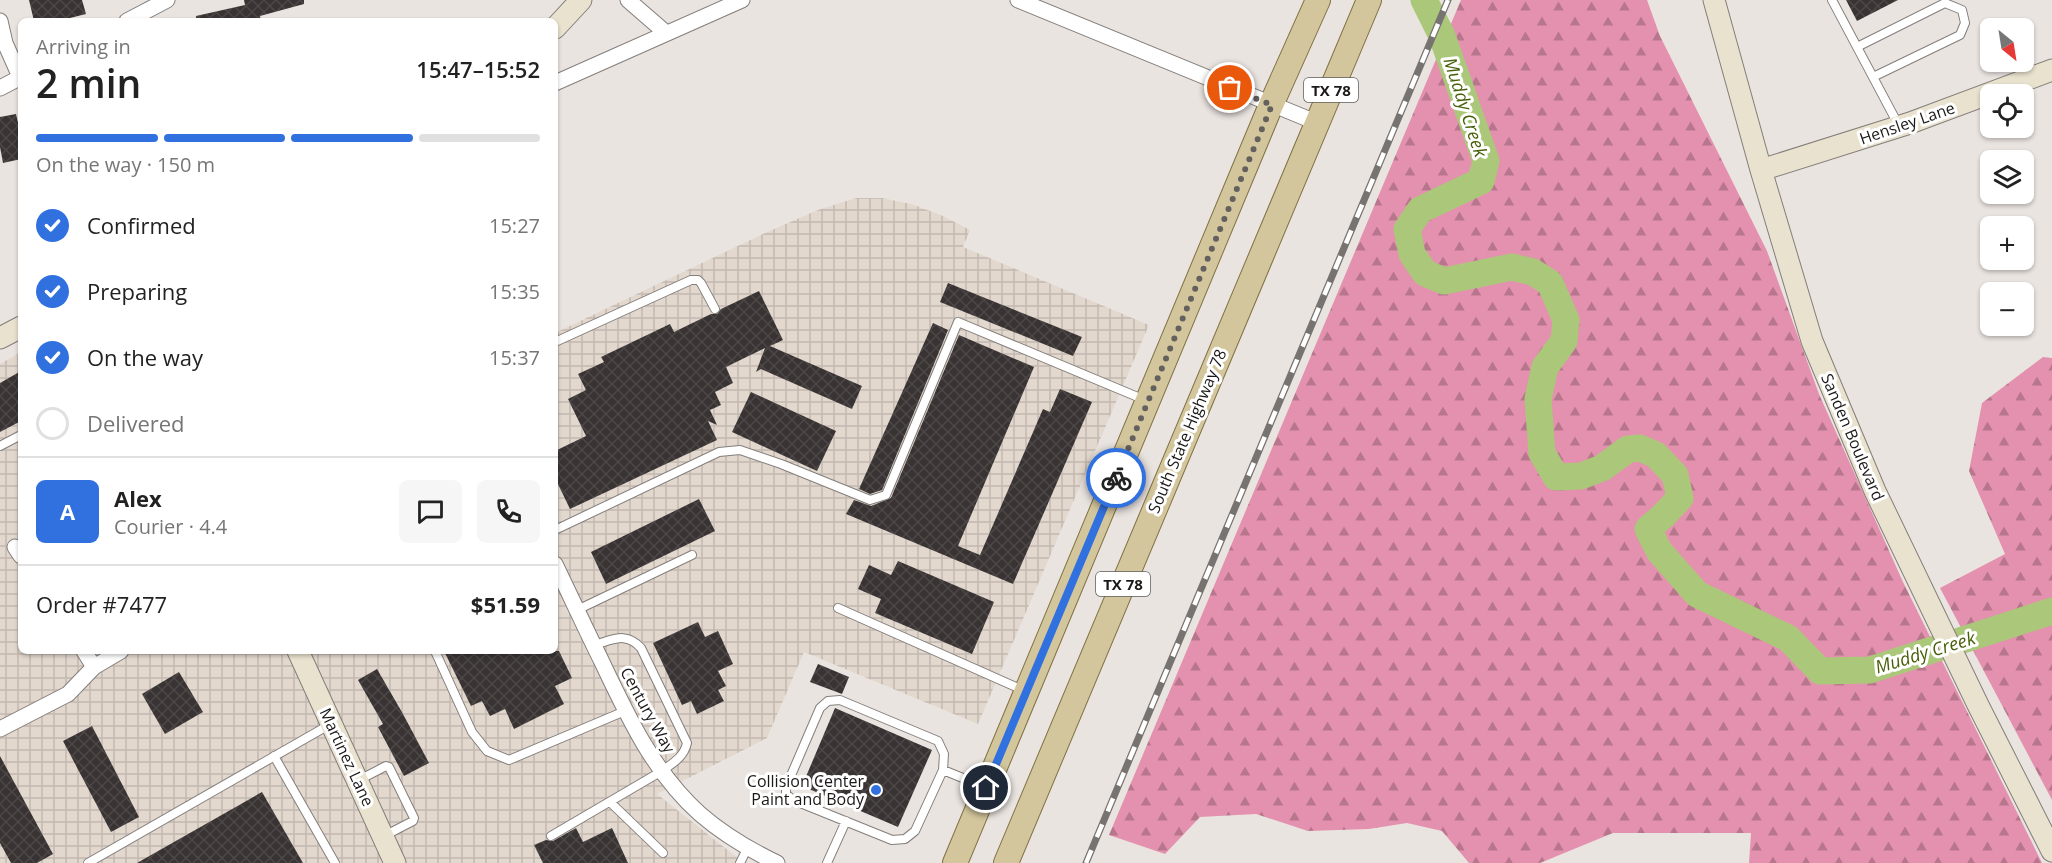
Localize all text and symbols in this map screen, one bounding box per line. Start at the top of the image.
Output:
north arrow [1980,18,2034,72]
map controls [1980,18,2034,336]
text: Arriving in [36,33,131,60]
text: 15:47–15:52 [416,54,540,84]
water label: Muddy Creek [1439,54,1494,161]
text: 2 min [36,56,141,109]
pin [1204,62,1255,113]
icon: bag [1213,71,1246,104]
road number: TX 78 [1304,78,1358,102]
button: locate [1980,84,2034,138]
street label: Hensley Lane [1856,96,1958,150]
button: layers [1980,150,2034,204]
text: On the way · 150 m [36,151,215,178]
icon: check [36,209,69,242]
text: Confirmed [87,210,196,240]
text: 15:27 [489,212,540,239]
button: + [1980,216,2034,270]
icon: check [36,275,69,308]
text: Preparing [87,276,187,306]
text: 15:35 [489,278,540,305]
button: − [1980,282,2034,336]
icon: check [36,341,69,374]
text: On the way [87,342,203,372]
text: 15:37 [489,344,540,371]
street label: South State Highway 78 [1142,346,1232,516]
street label: Sanden Boulevard [1816,370,1890,504]
text: Delivered [87,408,185,438]
courier [1086,448,1146,508]
icon: bike [1100,462,1133,495]
button: chat [399,480,462,543]
button: phone [477,480,540,543]
text: Alex [114,483,162,513]
text: A [60,496,75,526]
text: Courier · 4.4 [114,513,227,540]
road number: TX 78 [1096,572,1150,596]
text: Order #7477 [36,589,167,619]
text: $51.59 [471,589,540,619]
water label: Muddy Creek [1872,625,1979,679]
street label: Century Way [615,663,681,758]
street label: Martinez Lane [315,704,379,810]
pin [960,762,1011,813]
place label: Collision Center Paint and Body [747,770,865,810]
icon: home [969,771,1002,804]
marker: Collision Center Paint and Body [869,783,883,797]

